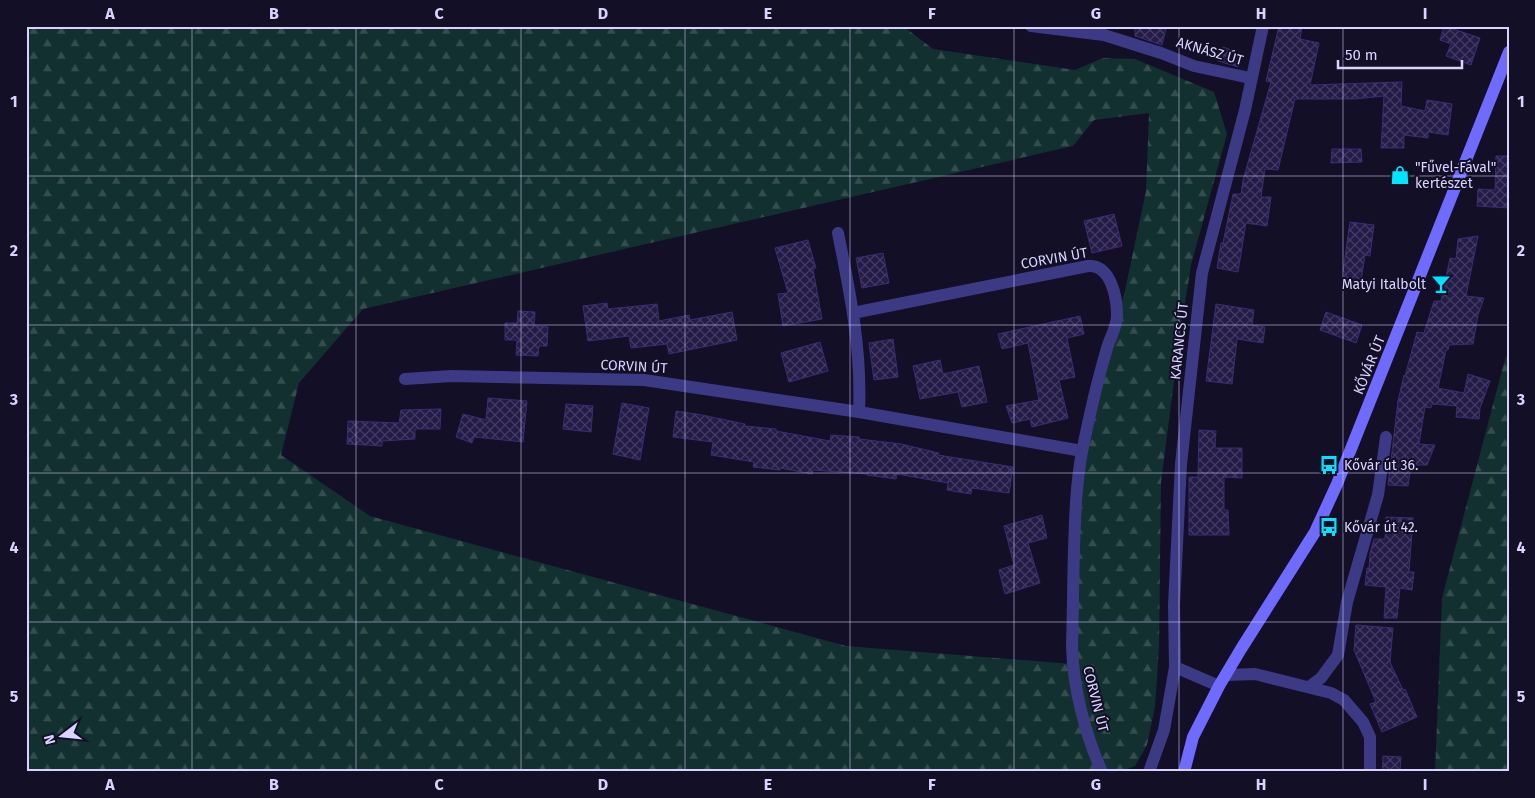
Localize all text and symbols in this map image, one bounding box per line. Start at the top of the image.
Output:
text: A [104,4,115,23]
text: B [269,4,279,23]
text: C [434,4,444,23]
text: D [598,4,608,23]
text: E [764,4,772,23]
text: F [928,4,936,23]
text: G [1091,4,1101,23]
text: H [1256,4,1266,23]
text: I [1423,4,1427,23]
street label: AKNÁSZ ÚT [1174,33,1246,69]
scale bar [1338,38,1461,70]
text: 50 m [1345,46,1378,64]
text: 1 [10,92,18,111]
text: 1 [1517,92,1525,111]
place label: "Fűvel-Fával" kertészet [1415,159,1496,192]
shop icon: "Fűvel-Fával" kertészet [1389,164,1411,186]
text: 2 [10,241,18,260]
text: 2 [1517,241,1525,260]
street label: CORVIN ÚT [1019,243,1089,273]
bar icon: Matyi Italbolt [1430,273,1452,295]
place label: Matyi Italbolt [1342,276,1427,293]
street label: KARANCS ÚT [1166,301,1192,381]
street label: KŐVÁR ÚT [1349,332,1389,397]
street label: CORVIN ÚT [600,355,669,377]
text: 3 [9,390,18,409]
text: 3 [1516,390,1525,409]
bus stop icon: Kővár út 36. [1318,454,1340,476]
place label: Kővár út 36. [1344,457,1418,474]
bus stop icon: Kővár út 42. [1318,516,1340,538]
place label: Kővár út 42. [1344,519,1418,536]
text: 4 [9,538,19,557]
text: 4 [1516,538,1526,557]
street label: CORVIN ÚT [1079,664,1113,735]
text: 5 [10,687,19,706]
text: 5 [1517,687,1526,706]
north arrow [38,710,88,760]
text: N [41,733,59,746]
text: A [104,775,115,794]
text: B [269,775,279,794]
text: C [434,775,444,794]
text: D [598,775,608,794]
text: E [764,775,772,794]
text: F [928,775,936,794]
text: G [1091,775,1101,794]
text: H [1256,775,1266,794]
text: I [1423,775,1427,794]

